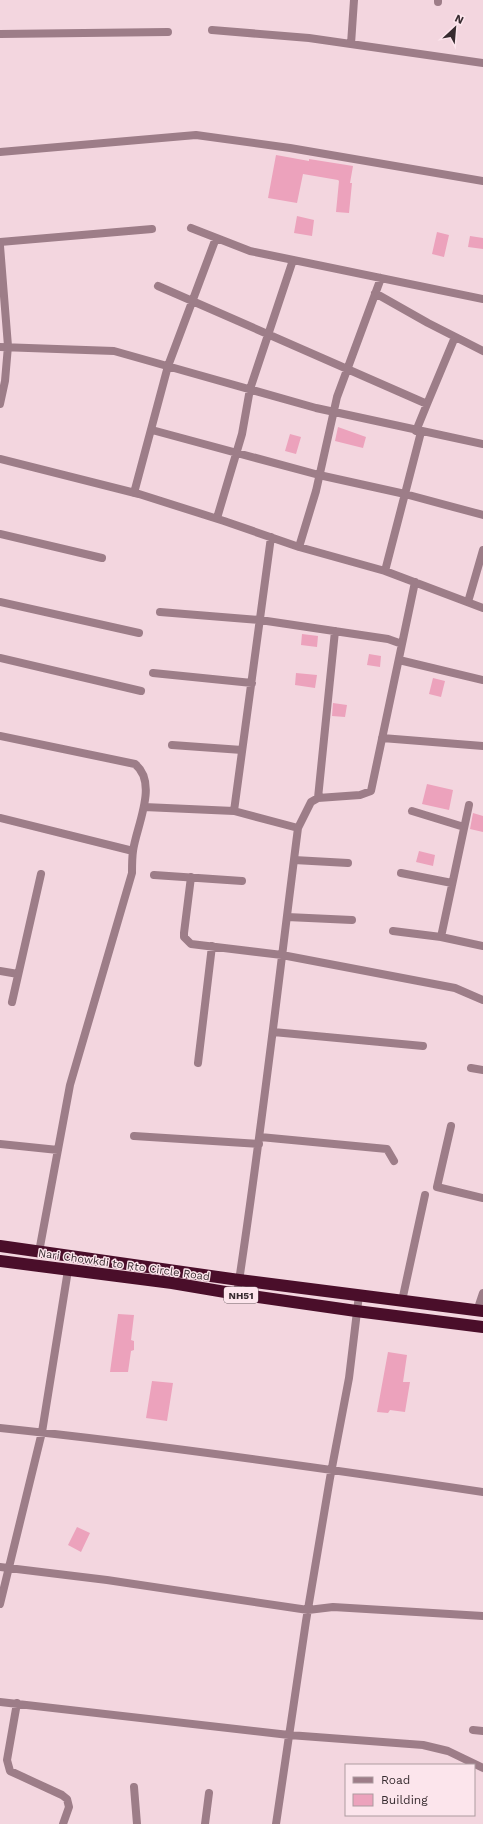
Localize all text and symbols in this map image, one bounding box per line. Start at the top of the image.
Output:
north arrow [435,8,475,48]
text: N [453,12,466,27]
street label: Nari Chowkdi to Rto Circle Road [37,1247,211,1283]
road number: NH51 [224,1287,258,1303]
legend [345,1764,475,1816]
text: Road [381,1773,410,1787]
text: Building [381,1793,428,1807]

